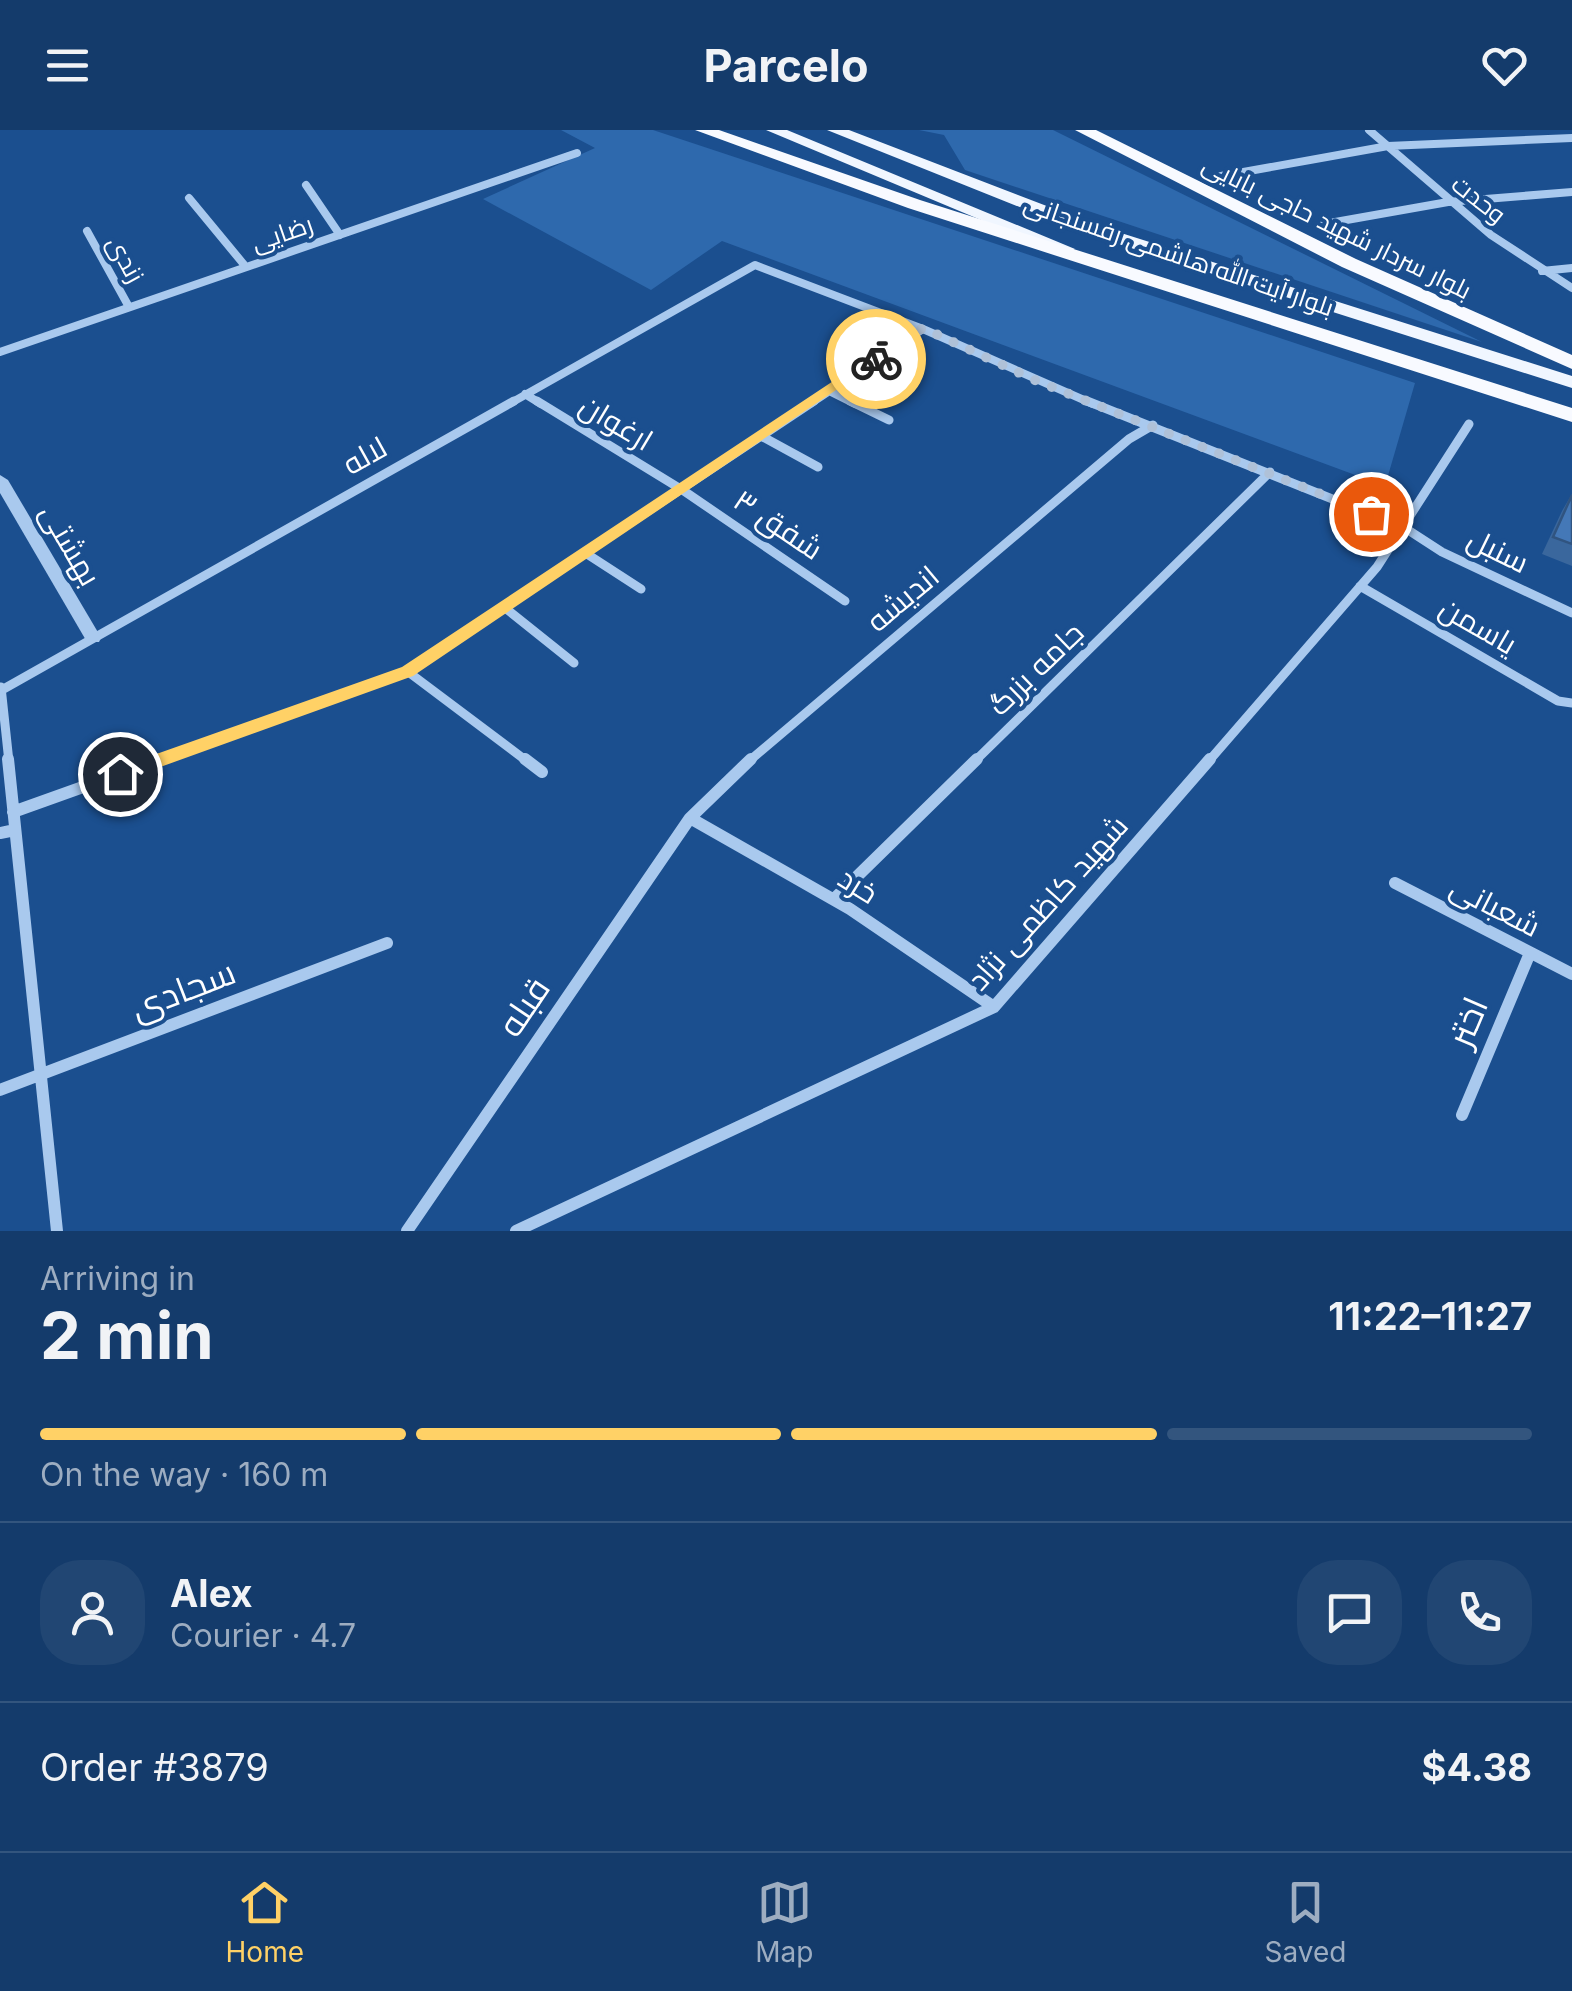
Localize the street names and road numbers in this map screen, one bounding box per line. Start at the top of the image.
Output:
street label: بلوار سردار شهید حاجی بابایی [1198,149,1476,305]
street label: وحدت [1446,169,1512,229]
street label: بلوار آیت الله هاشمی رفسنجانی [1020,187,1338,322]
street label: رضایی [247,209,317,257]
street label: زندی [101,230,151,288]
street label: ارغوان [573,386,660,458]
street label: لاله [336,428,393,482]
street label: شفق ۳ [727,481,830,568]
street label: بهشتی [32,497,109,593]
street label: سنبل [1462,520,1535,581]
street label: اندیشه [859,558,946,639]
street label: یاسمن [1433,589,1523,662]
street label: جامه بزرگ [980,614,1091,723]
street label: شهید کاظمی نژاد [959,808,1136,998]
street label: خرد [832,859,885,911]
street label: شعبانی [1444,868,1546,945]
street label: سجادی [124,950,241,1029]
street label: قبله [488,969,558,1044]
street label: اختر [1437,991,1496,1055]

